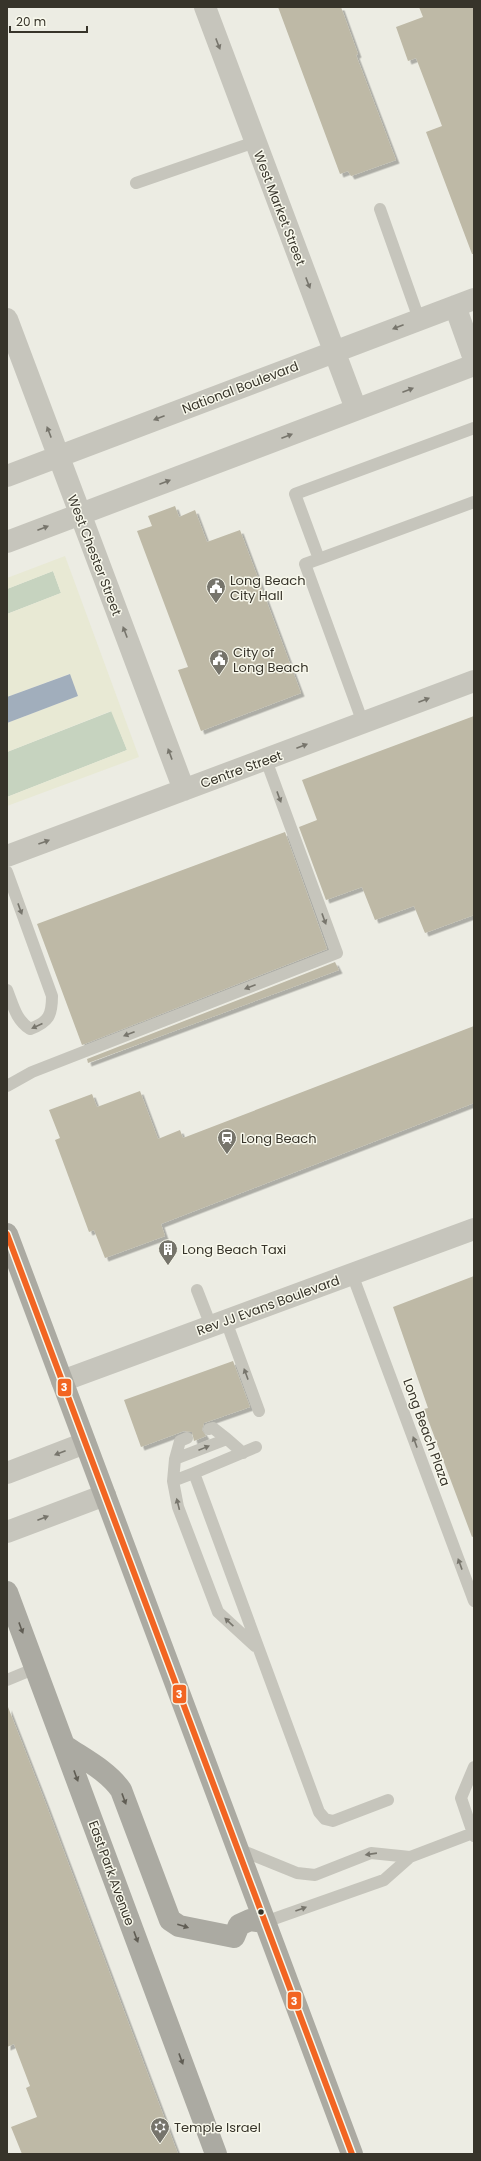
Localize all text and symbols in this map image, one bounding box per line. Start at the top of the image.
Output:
scale bar [10,8,87,34]
text: 20 m [16,13,46,30]
one-way arrow [216,38,222,50]
street label: West Market Street [249,148,310,269]
one-way arrow [306,278,312,290]
one-way arrow [392,325,404,331]
street label: National Boulevard [179,356,301,418]
one-way arrow [403,386,415,392]
one-way arrow [152,415,164,421]
one-way arrow [46,425,52,437]
one-way arrow [281,432,293,438]
one-way arrow [160,478,172,484]
street label: West Chester Street [63,492,126,619]
one-way arrow [38,524,50,530]
place label: Long Beach City Hall [230,571,306,605]
public building icon: Long Beach City Hall [205,576,227,604]
one-way arrow [121,625,127,637]
place label: City of Long Beach [233,643,309,677]
public building icon: City of Long Beach [208,648,230,676]
one-way arrow [418,697,430,703]
one-way arrow [297,743,309,749]
street label: Centre Street [198,746,285,793]
one-way arrow [167,747,173,759]
one-way arrow [276,791,282,803]
one-way arrow [38,839,50,845]
one-way arrow [18,903,24,915]
one-way arrow [321,913,327,925]
one-way arrow [244,985,256,991]
one-way arrow [32,1023,43,1029]
one-way arrow [122,1032,134,1038]
station icon: Long Beach [216,1127,238,1155]
place label: Long Beach [241,1129,317,1148]
building icon: Long Beach Taxi [157,1238,179,1266]
place label: Long Beach Taxi [182,1240,286,1259]
street label: Rev JJ Evans Boulevard [194,1271,342,1340]
one-way arrow [242,1368,248,1380]
street label: Long Beach Plaza [398,1376,455,1489]
line badge: 3 [57,1378,72,1397]
text: 3 [61,1379,68,1395]
one-way arrow [412,1436,418,1448]
one-way arrow [198,1444,210,1450]
one-way arrow [54,1450,66,1456]
one-way arrow [174,1498,180,1510]
one-way arrow [38,1515,50,1521]
one-way arrow [457,1558,463,1570]
one-way arrow [224,1617,234,1627]
one-way arrow [18,1623,24,1635]
line badge: 3 [172,1684,187,1704]
text: 3 [176,1686,183,1702]
one-way arrow [73,1771,79,1783]
one-way arrow [121,1793,127,1805]
street label: East Park Avenue [84,1818,139,1928]
one-way arrow [365,1851,377,1857]
one-way arrow [296,1905,308,1911]
unlabelled marker [256,1907,266,1917]
one-way arrow [177,1923,189,1929]
one-way arrow [133,1932,139,1944]
line badge: 3 [287,1991,302,2010]
text: 3 [291,1993,298,2009]
one-way arrow [179,2054,185,2066]
synagogue icon: Temple Israel [149,2116,171,2144]
place label: Temple Israel [174,2118,261,2137]

